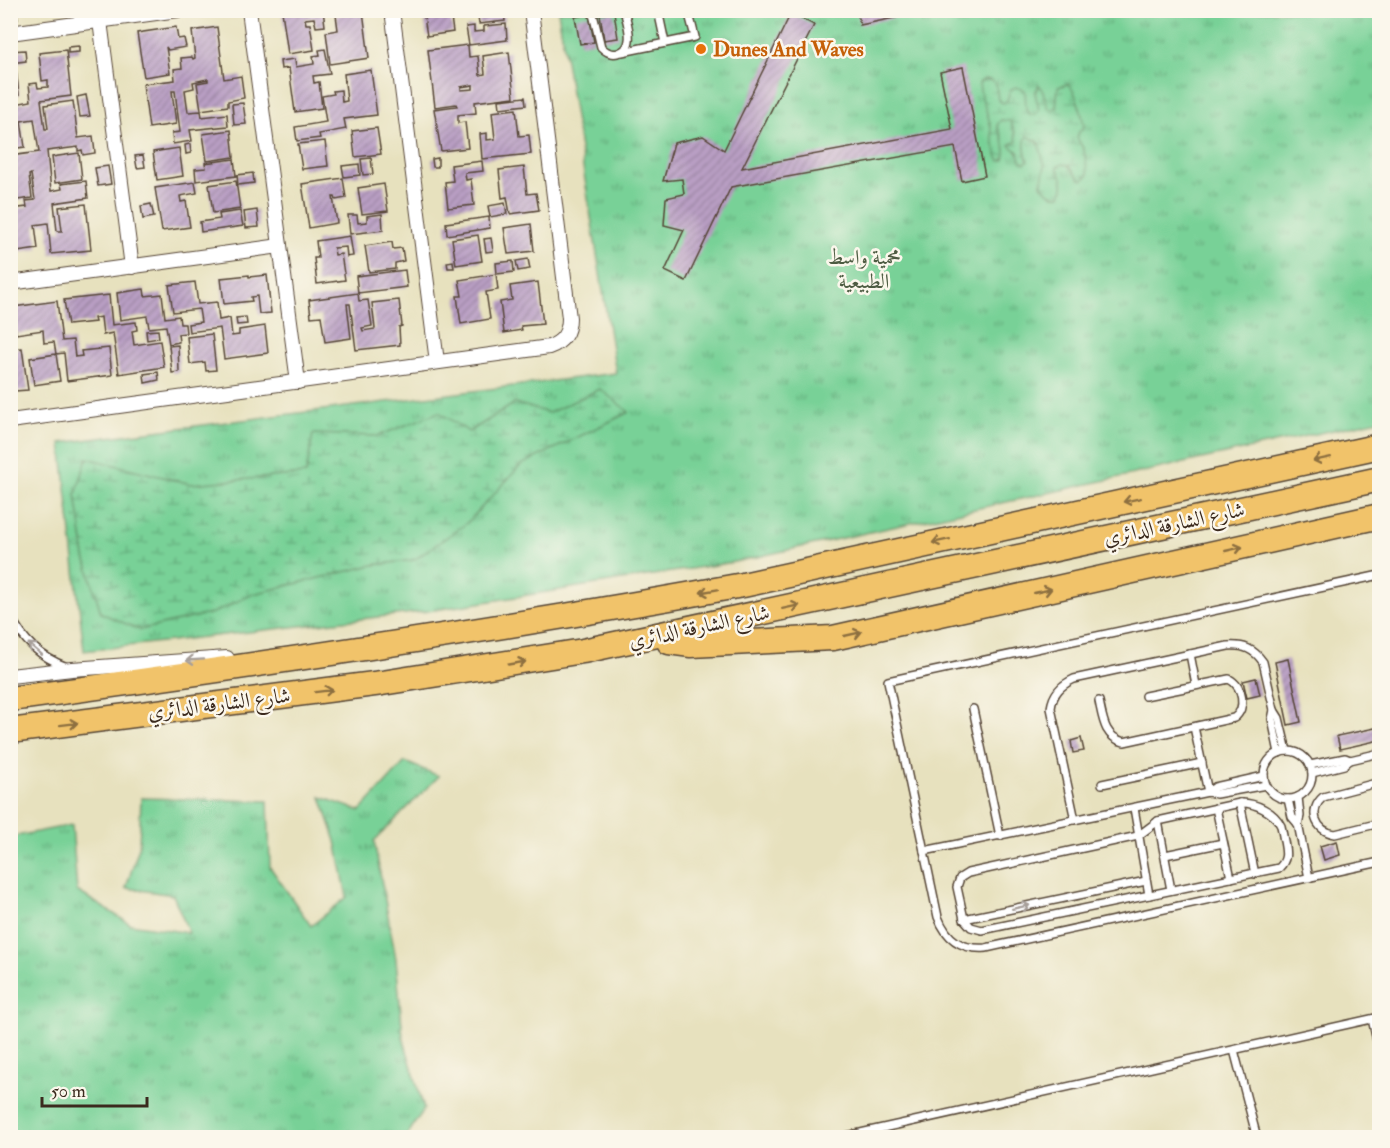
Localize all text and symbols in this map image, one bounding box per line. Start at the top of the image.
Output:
place label: Dunes And Waves [713,36,864,63]
marker: Dunes And Waves [694,42,708,56]
park label: محمية واسط الطبيعية [827,244,901,295]
one-way arrow [1313,453,1332,465]
one-way arrow [1123,495,1142,506]
street label: شارع الشارقة الدائري [1101,496,1248,556]
one-way arrow [932,536,951,548]
one-way arrow [1223,543,1243,554]
one-way arrow [1034,585,1053,597]
one-way arrow [700,586,720,597]
street label: شارع الشارقة الدائري [626,599,773,659]
one-way arrow [781,601,800,613]
one-way arrow [843,628,862,639]
one-way arrow [27,643,43,656]
one-way arrow [185,655,205,666]
one-way arrow [507,657,527,668]
street label: شارع الشارقة الدائري [146,682,292,730]
one-way arrow [314,685,334,696]
one-way arrow [58,718,78,729]
one-way arrow [1011,901,1030,913]
scale bar [42,1070,147,1108]
text: 50 m [51,1080,86,1103]

